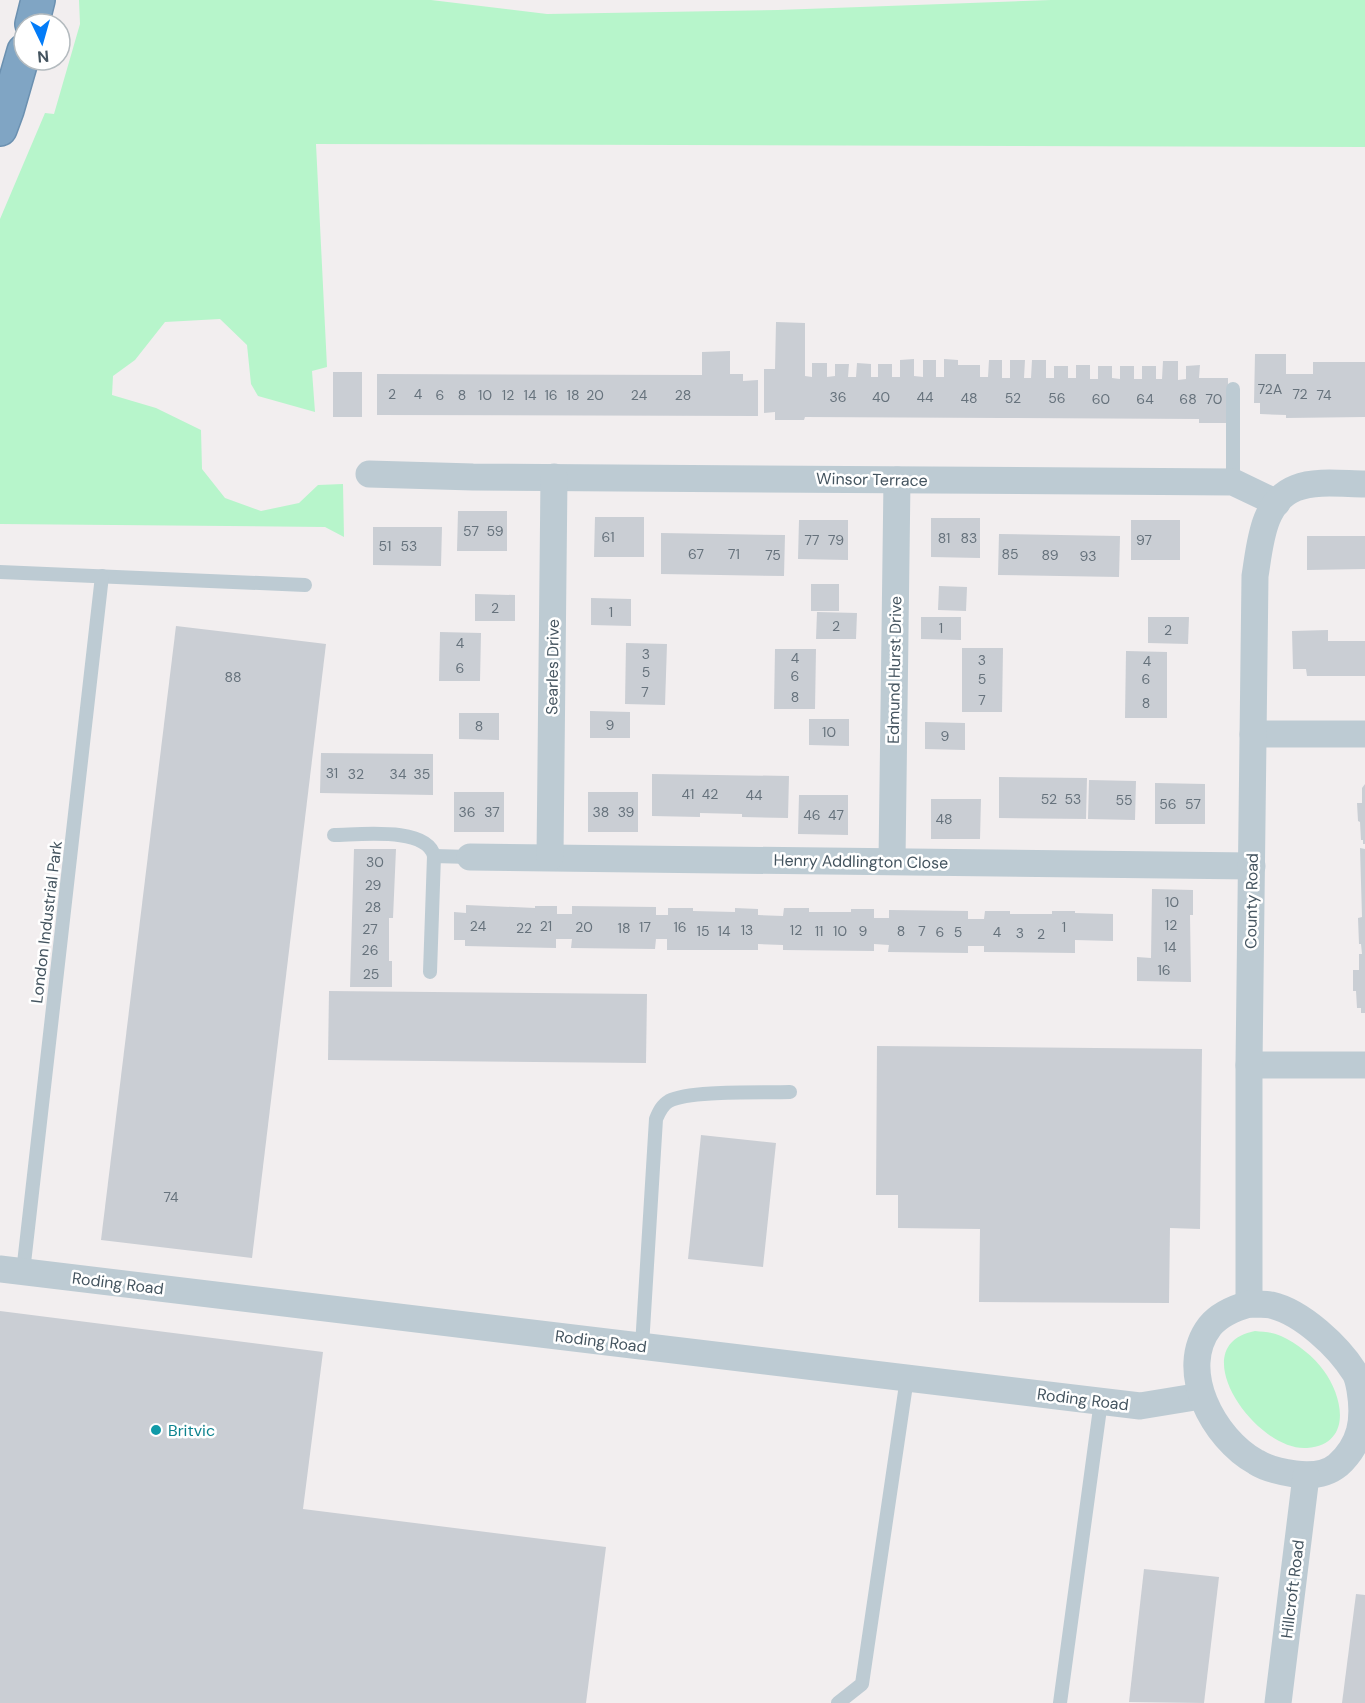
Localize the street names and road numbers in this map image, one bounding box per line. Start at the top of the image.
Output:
street label: Winsor Terrace [816,468,928,491]
street label: Edmund Hurst Drive [883,596,906,744]
street label: Searles Drive [541,619,564,715]
street label: London Industrial Park [26,840,67,1005]
street label: Henry Addlington Close [774,849,948,874]
street label: County Road [1240,853,1263,949]
street label: Roding Road [71,1267,165,1300]
street label: Roding Road [554,1325,648,1358]
street label: Roding Road [1036,1383,1130,1416]
street label: Hillcroft Road [1276,1538,1309,1640]

